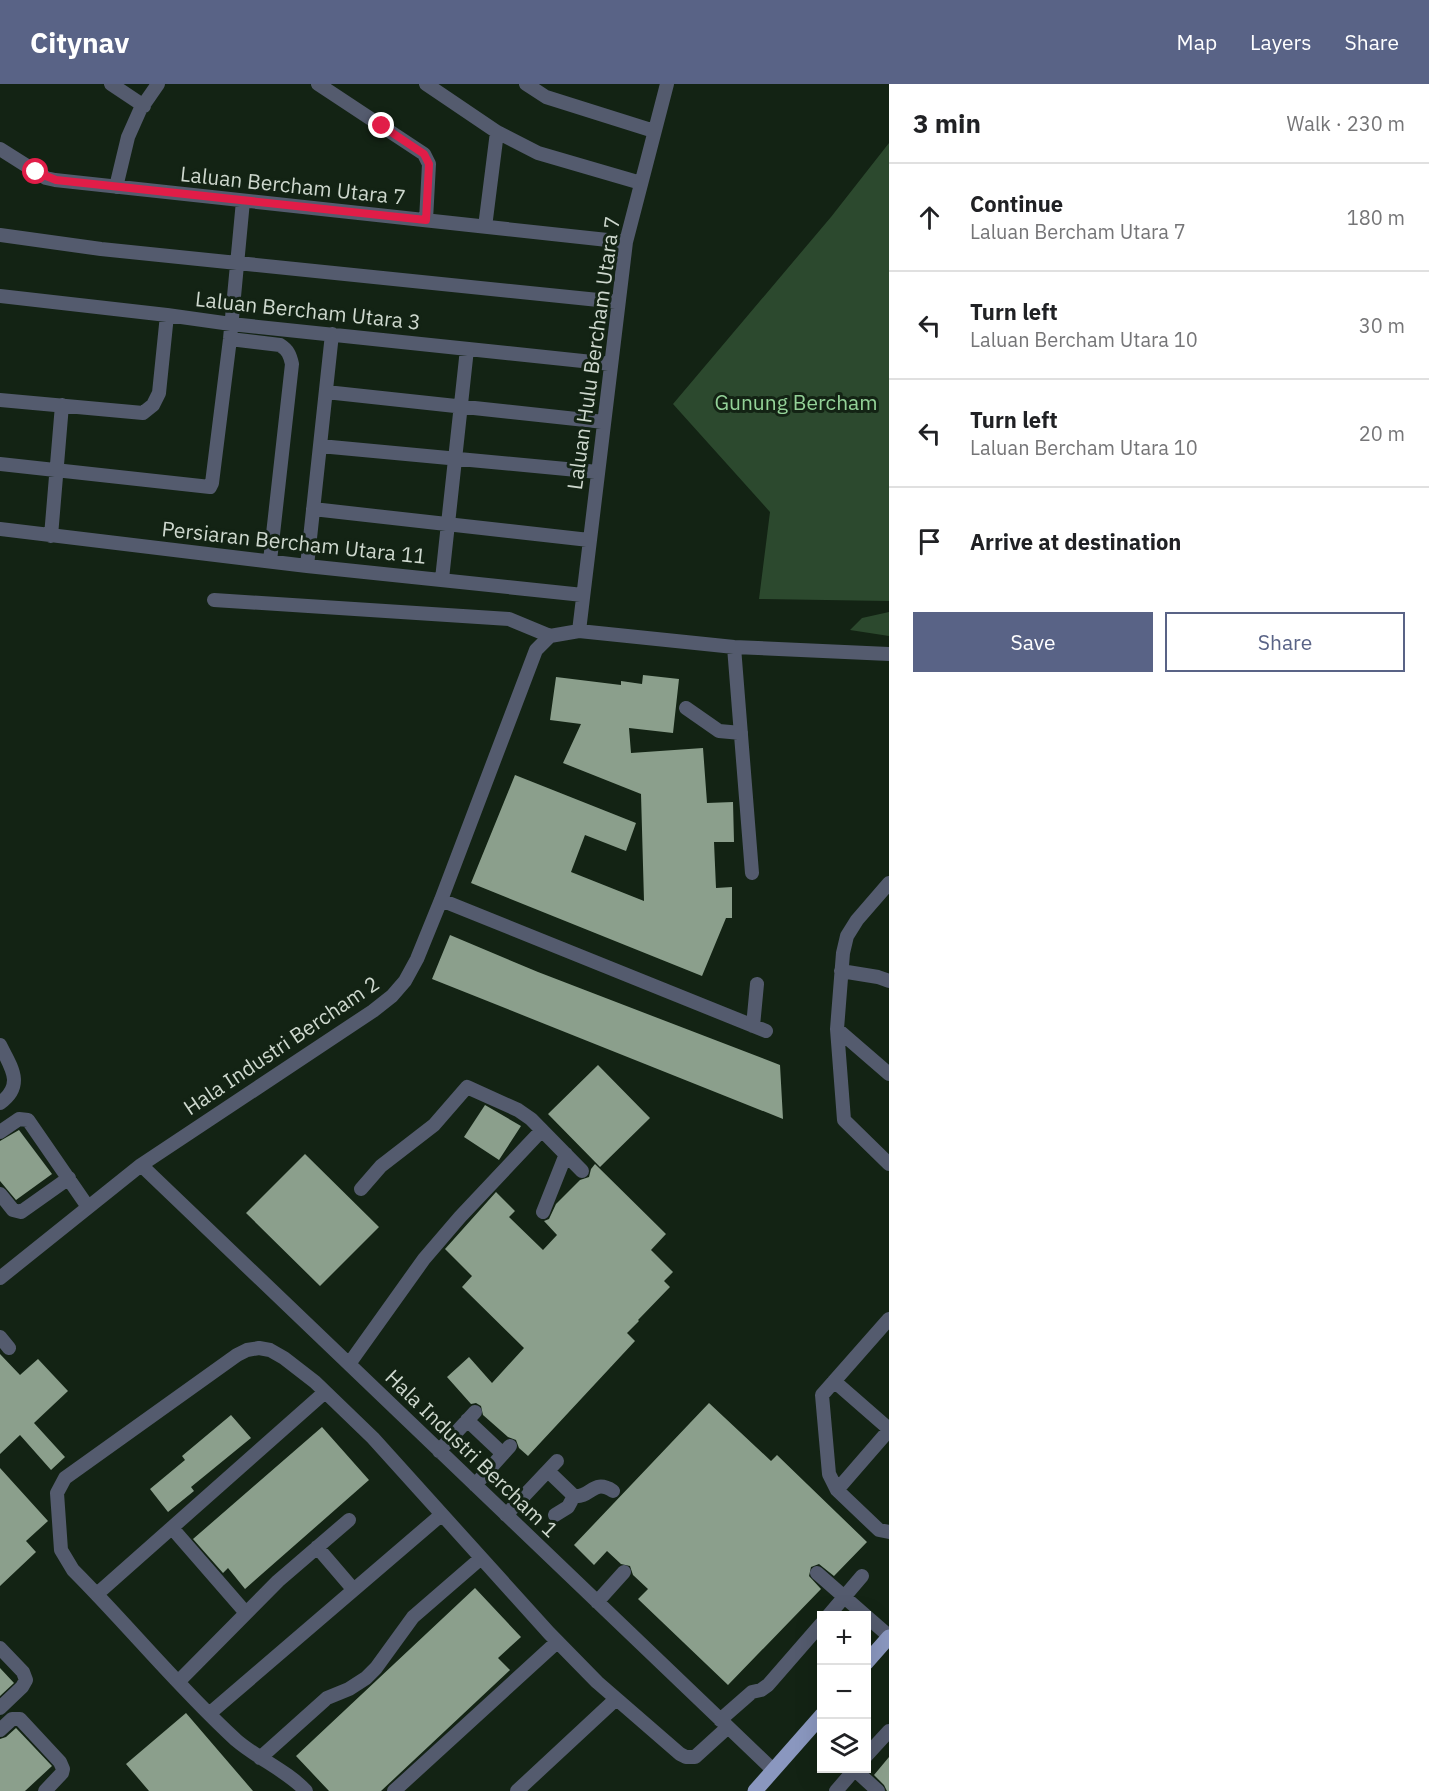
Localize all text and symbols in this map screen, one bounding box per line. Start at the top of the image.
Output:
text: Citynav [30,24,129,61]
text: Map [1177,28,1217,56]
text: Layers [1250,28,1312,56]
text: Share [1345,28,1399,56]
text: 3 min [913,106,981,140]
text: Walk · 230 m [1287,110,1405,137]
route end [368,112,394,138]
route start [22,158,48,184]
street label: Laluan Bercham Utara 7 [179,159,407,211]
text: Continue [970,189,1063,218]
icon: ahead [913,201,946,234]
text: 180 m [1347,204,1405,231]
street label: Laluan Hulu Bercham Utara 7 [560,214,626,492]
text: Laluan Bercham Utara 7 [970,218,1186,245]
street label: Laluan Bercham Utara 3 [194,284,422,336]
text: Turn left [970,297,1058,326]
icon: left [913,309,946,342]
text: 30 m [1359,312,1405,339]
text: Laluan Bercham Utara 10 [970,326,1198,353]
park label: Gunung Bercham [714,388,878,416]
text: Turn left [970,405,1058,434]
icon: left [913,417,946,450]
text: 20 m [1359,420,1405,447]
text: Laluan Bercham Utara 10 [970,434,1198,461]
street label: Persiaran Bercham Utara 11 [160,514,428,570]
icon: arrive [913,525,946,558]
text: Arrive at destination [970,527,1181,556]
button: Save [913,612,1153,672]
button: Share [1165,612,1405,672]
street label: Hala Industri Bercham 2 [178,969,384,1121]
street label: Hala Industri Bercham 1 [379,1363,565,1543]
map controls [817,1611,871,1773]
button: + [817,1611,871,1665]
button: − [817,1665,871,1719]
button: layers [817,1719,871,1773]

